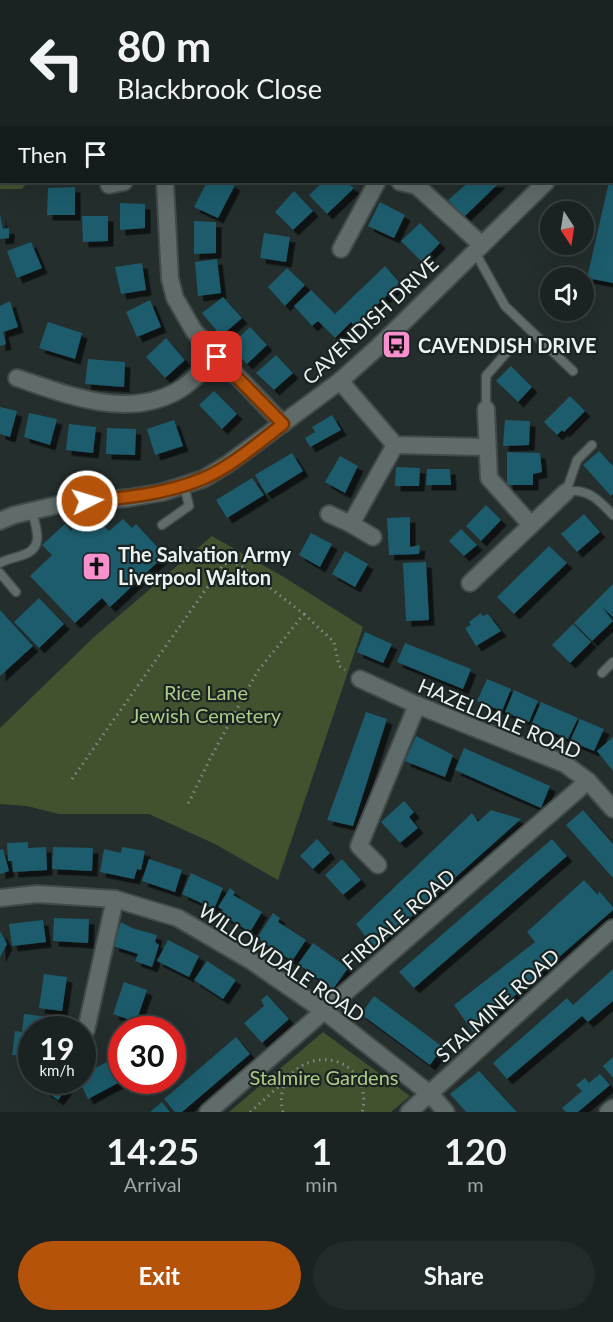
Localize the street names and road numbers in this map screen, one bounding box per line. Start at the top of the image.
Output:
street label: CAVENDISH DRIVE [297,251,443,389]
street label: HAZELDALE ROAD [415,673,585,763]
street label: FIRDALE ROAD [337,864,459,974]
street label: WILLOWDALE ROAD [195,898,369,1026]
street label: STALMINE ROAD [430,943,564,1067]

